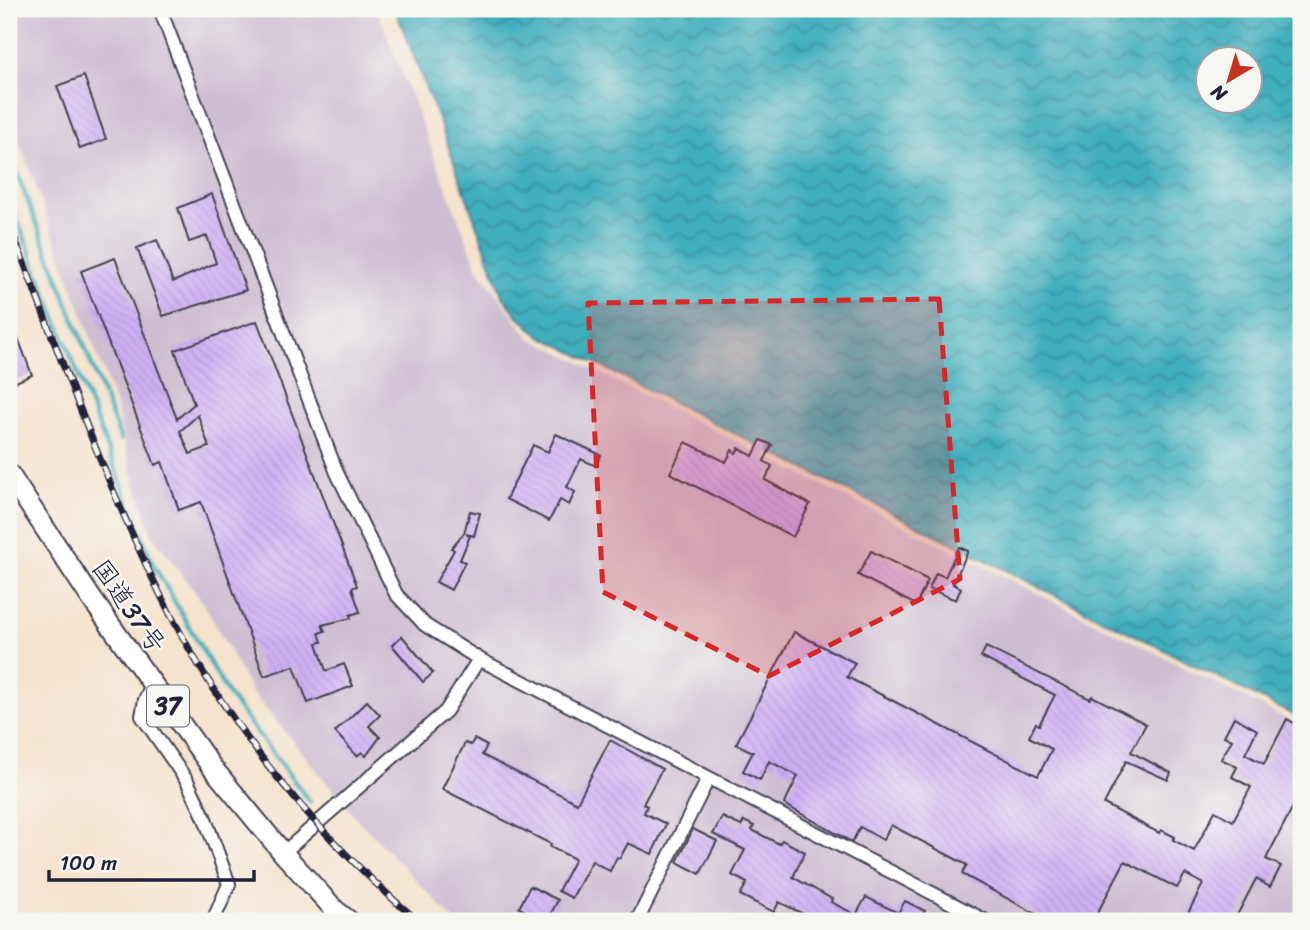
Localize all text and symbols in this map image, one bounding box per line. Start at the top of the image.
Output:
north arrow [1194,46,1264,116]
text: N [1203,75,1235,111]
street label: 国道37号 [79,549,179,663]
road number: 37 [147,686,189,726]
scale bar [49,839,254,883]
text: 100 m [60,844,117,882]

